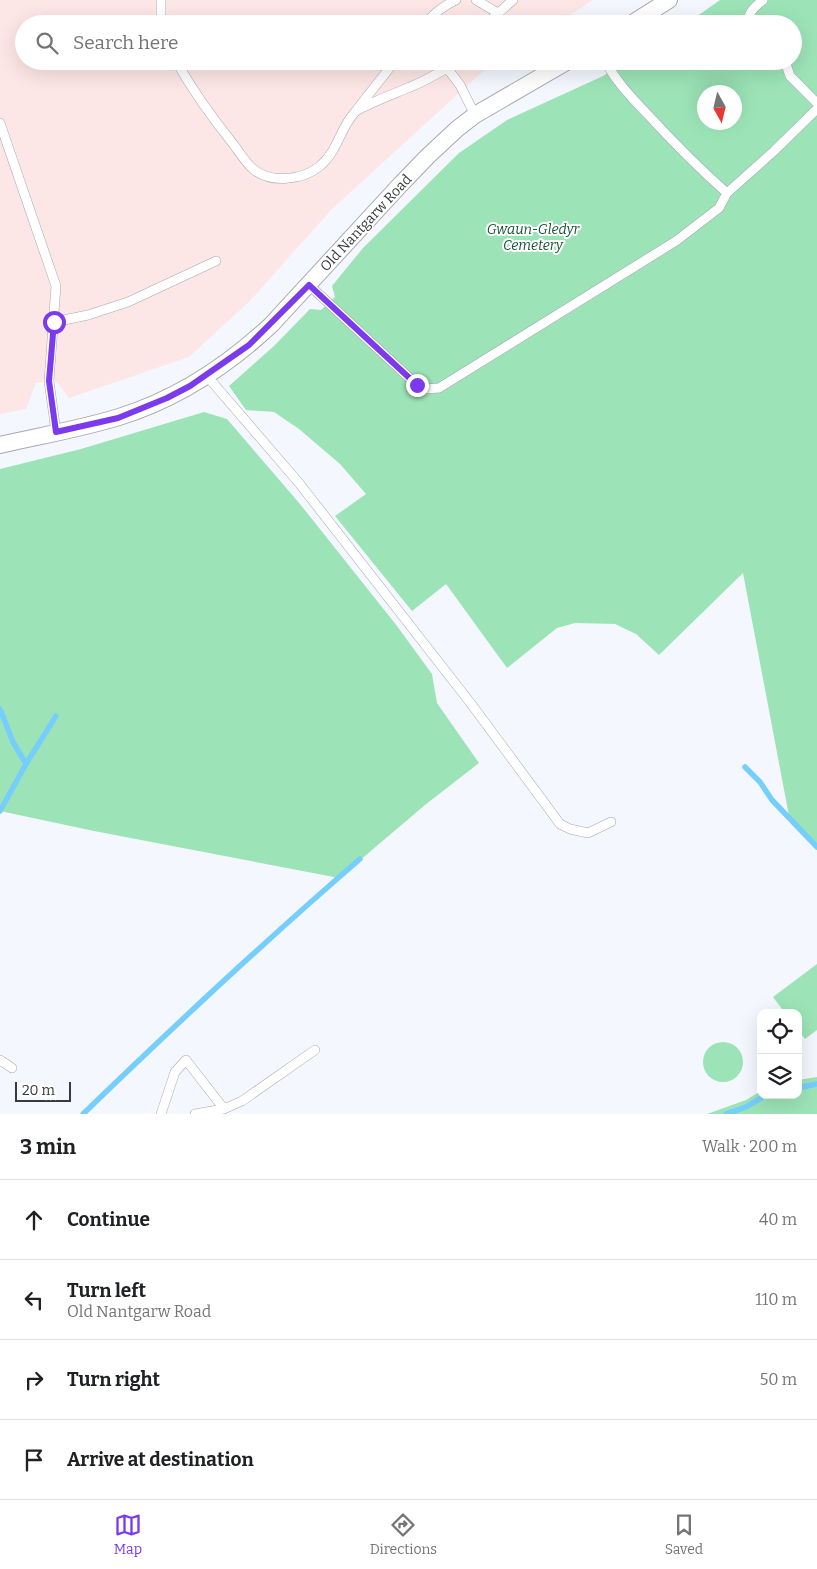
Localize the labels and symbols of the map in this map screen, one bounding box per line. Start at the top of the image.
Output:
north arrow [697,85,742,130]
street label: Old Nantgarw Road [317,171,415,275]
park label: Gwaun-Gledyr Cemetery [487,221,581,254]
route start [43,311,66,334]
route end [406,374,429,397]
scale bar [15,1079,71,1102]

